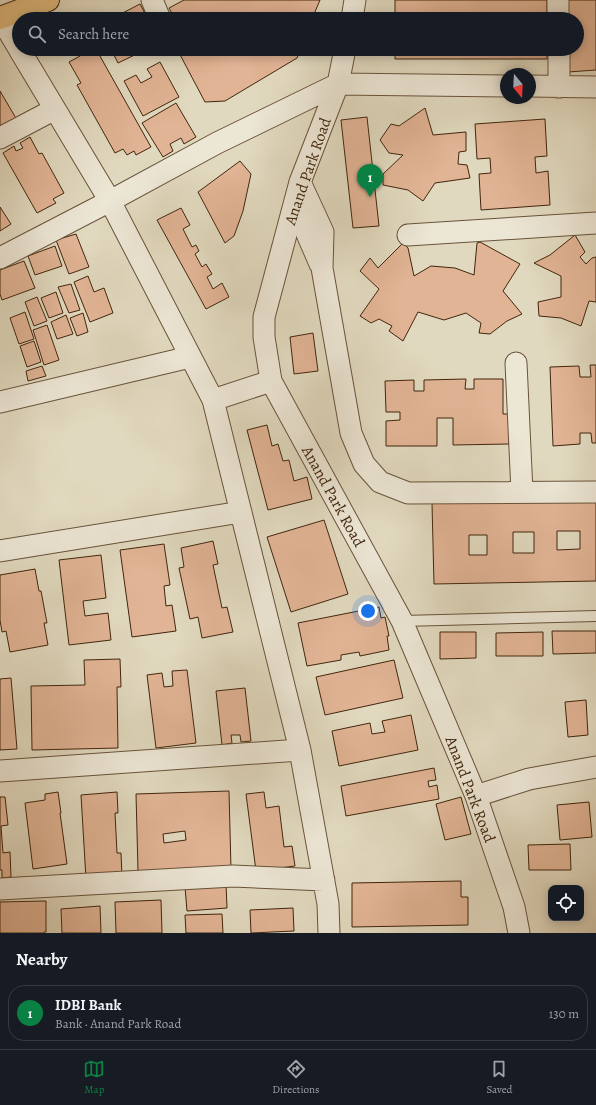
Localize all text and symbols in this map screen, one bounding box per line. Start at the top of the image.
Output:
search box [12,12,584,56]
icon: search [26,23,48,45]
text: Search here [58,24,129,44]
north arrow [500,68,536,104]
street label: Anand Park Road [279,114,337,229]
pin: 1 [357,164,383,197]
street label: Anand Park Road [296,441,370,551]
your location [358,601,378,621]
street label: Anand Park Road [439,732,501,846]
map controls [548,885,584,921]
button: locate [548,885,584,921]
text: Nearby [16,948,67,971]
text: IDBI Bank [55,995,121,1015]
text: 1 [28,1005,32,1022]
text: 130 m [549,1005,579,1022]
text: Bank · Anand Park Road [55,1015,181,1032]
tab: Map [83,1058,105,1097]
tab: Directions [272,1058,320,1097]
tab: Saved [486,1058,513,1097]

